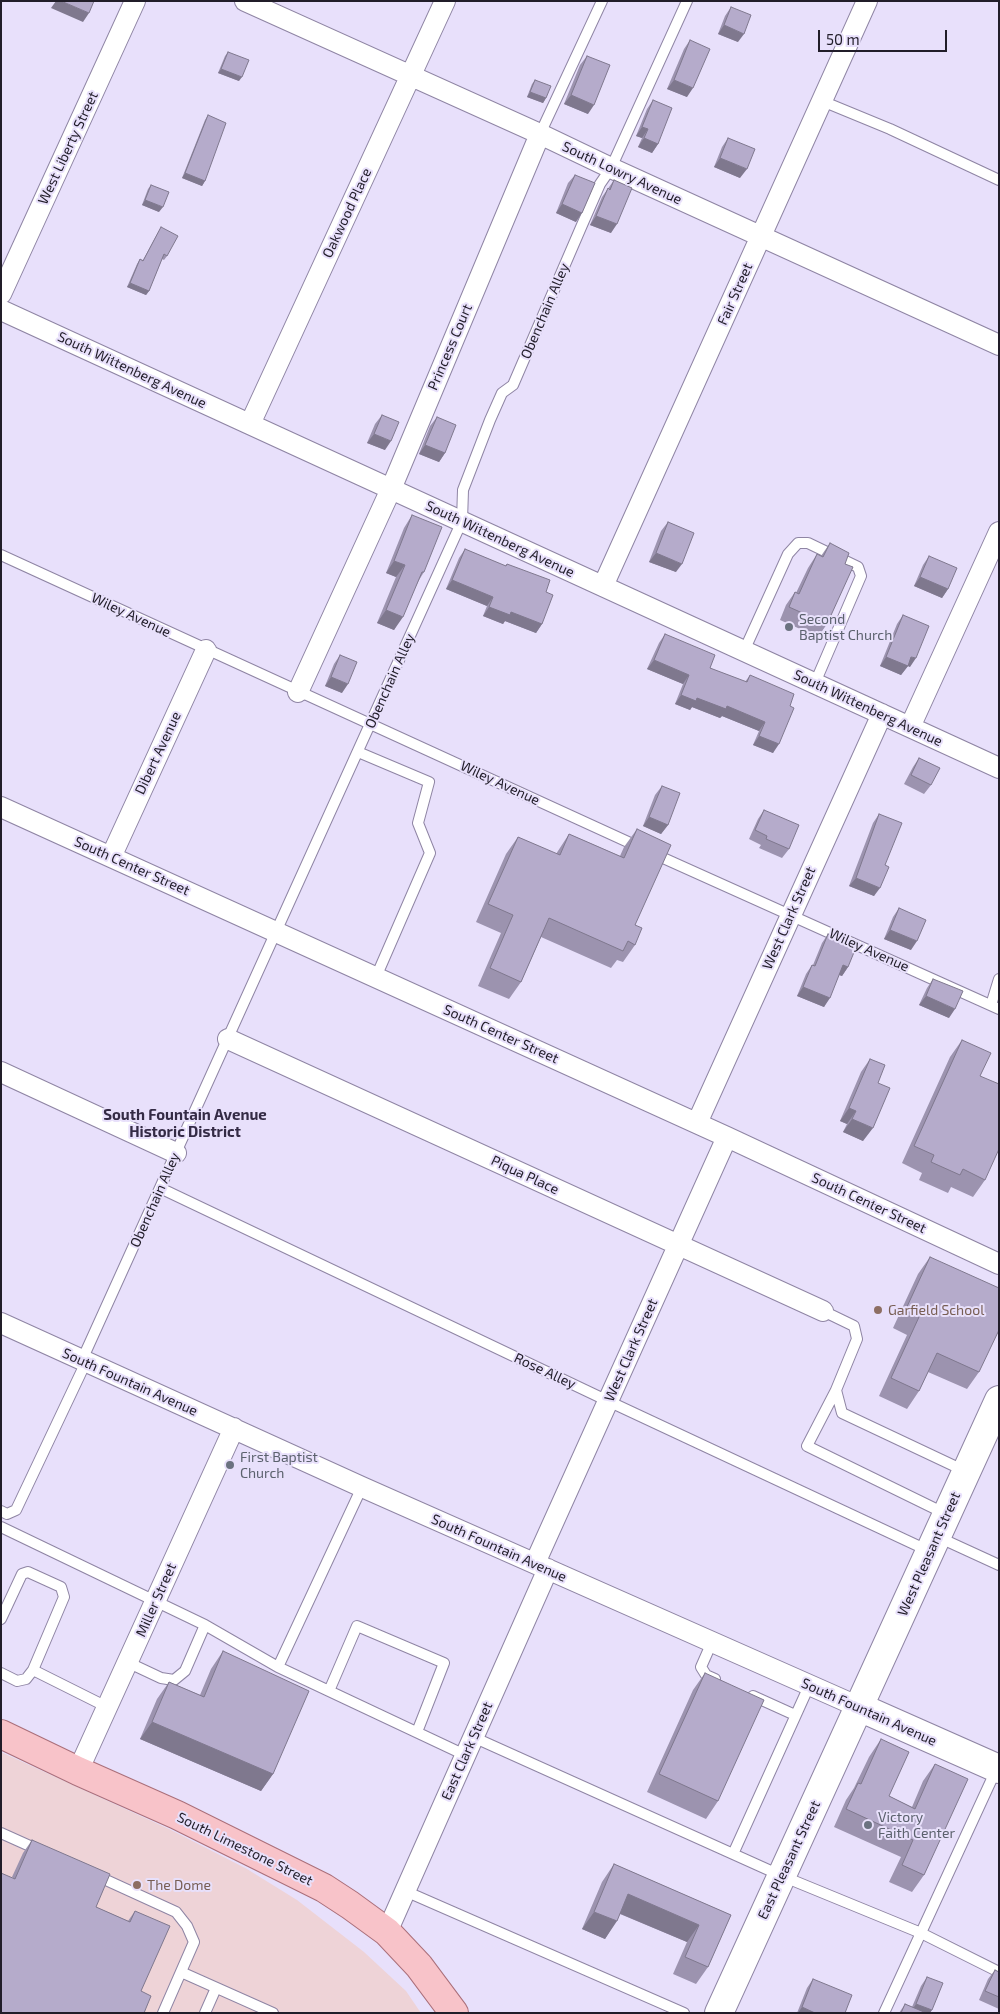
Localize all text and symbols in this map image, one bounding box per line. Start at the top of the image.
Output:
scale bar [820,20,949,52]
text: 50 m [826,30,860,48]
street label: West Liberty Street [34,89,102,207]
street label: South Lowry Avenue [560,138,684,208]
street label: Oakwood Place [319,165,375,261]
street label: Fair Street [714,260,756,328]
street label: Obenchain Alley [517,261,573,361]
street label: Princess Court [424,301,476,393]
street label: South Wittenberg Avenue [55,328,209,412]
street label: South Wittenberg Avenue [423,497,577,581]
street label: Wiley Avenue [89,589,173,641]
place label: Second Baptist Church [799,611,892,644]
marker: Second Baptist Church [783,621,795,633]
street label: Obenchain Alley [362,631,418,731]
street label: South Wittenberg Avenue [791,666,945,750]
street label: Dibert Avenue [132,709,184,797]
street label: Wiley Avenue [458,757,542,809]
street label: South Center Street [72,833,192,899]
street label: West Clark Street [759,864,819,972]
street label: Wiley Avenue [826,925,912,975]
street label: South Center Street [441,1001,561,1067]
district label: South Fountain Avenue Historic District [103,1106,267,1141]
street label: Obenchain Alley [127,1150,183,1250]
street label: Piqua Place [488,1152,562,1198]
street label: South Center Street [809,1169,929,1237]
street label: West Clark Street [601,1296,661,1404]
place label: Garfield School [888,1302,984,1318]
marker: Garfield School [872,1304,884,1316]
street label: South Fountain Avenue [60,1345,200,1419]
street label: Rose Alley [511,1349,579,1393]
place label: First Baptist Church [240,1449,318,1481]
marker: First Baptist Church [224,1459,236,1471]
street label: West Pleasant Street [894,1489,964,1619]
street label: South Fountain Avenue [429,1511,569,1585]
street label: Miller Street [132,1560,180,1640]
street label: South Fountain Avenue [799,1675,939,1749]
street label: East Clark Street [438,1699,496,1803]
street label: East Pleasant Street [754,1798,824,1922]
street label: South Limestone Street [174,1809,316,1889]
place label: Victory Faith Center [878,1809,955,1841]
marker: Victory Faith Center [862,1819,874,1831]
place label: The Dome [147,1877,211,1893]
marker: The Dome [131,1879,143,1891]

